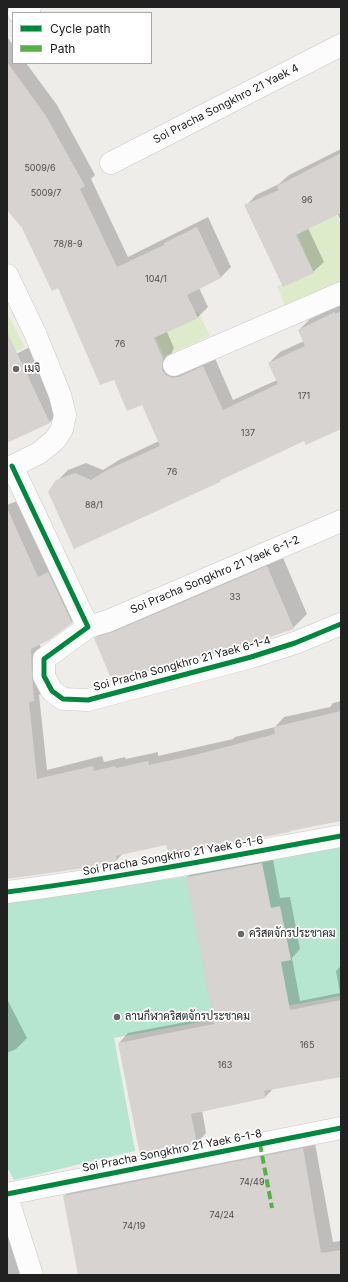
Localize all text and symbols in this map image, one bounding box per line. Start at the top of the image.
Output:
legend [12,12,152,64]
text: Cycle path [50,21,111,36]
text: Path [50,41,75,56]
street label: Soi Pracha Songkhro 21 Yaek 4 [151,61,301,147]
house number: 5009/6 [24,163,56,173]
house number: 5009/7 [31,188,61,198]
house number: 96 [301,195,313,205]
house number: 78/8-9 [53,239,83,249]
house number: 104/1 [145,274,167,284]
house number: 76 [115,339,125,349]
place label: เมจิ [24,362,40,376]
marker: เมจิ [11,364,21,374]
house number: 171 [298,391,310,401]
house number: 137 [241,428,255,438]
house number: 76 [167,467,177,477]
house number: 88/1 [85,500,103,510]
street label: Soi Pracha Songkhro 21 Yaek 6-1-2 [128,533,302,617]
house number: 33 [229,592,241,602]
street label: Soi Pracha Songkhro 21 Yaek 6-1-4 [92,634,272,694]
street label: Soi Pracha Songkhro 21 Yaek 6-1-6 [82,834,264,878]
place label: คริสตจักรประชาคม [249,927,336,941]
marker: คริสตจักรประชาคม [236,929,246,939]
place label: ลานกีฬาคริสตจักรประชาคม [125,1010,250,1024]
marker: ลานกีฬาคริสตจักรประชาคม [112,1012,122,1022]
house number: 165 [300,1040,314,1050]
house number: 163 [218,1060,232,1070]
street label: Soi Pracha Songkhro 21 Yaek 6-1-8 [81,1127,263,1175]
house number: 74/49 [239,1177,265,1187]
house number: 74/24 [210,1210,234,1220]
house number: 74/19 [123,1221,145,1231]

